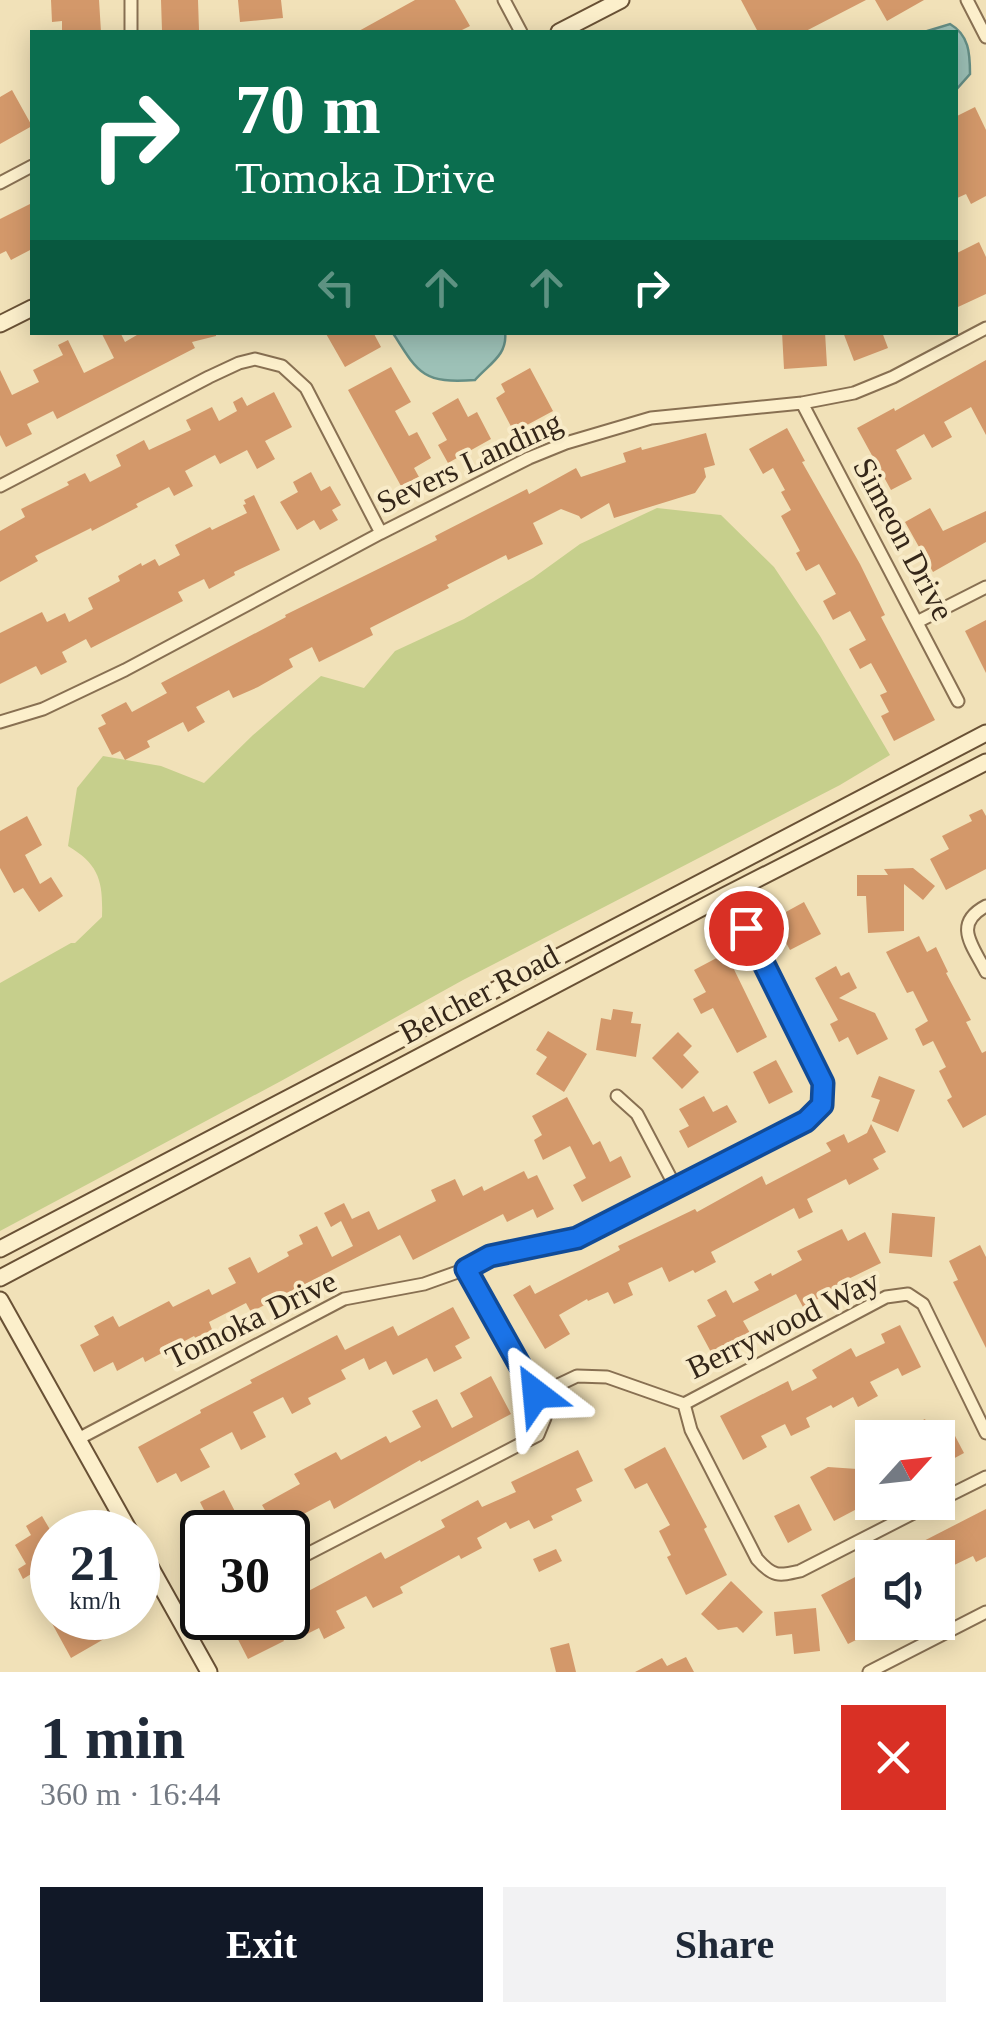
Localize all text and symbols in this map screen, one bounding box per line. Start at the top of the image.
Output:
icon: right [70,70,200,200]
text: 70 m [235,71,381,148]
text: Tomoka Drive [235,153,496,203]
icon: left [309,260,364,315]
icon: ahead [414,260,469,315]
icon: ahead [519,260,574,315]
icon: right [624,260,679,315]
street label: Severs Landing [371,403,567,521]
street label: Simeon Drive [846,452,962,626]
pin [704,886,789,971]
icon: arrive [719,901,774,956]
street label: Belcher Road [393,937,565,1051]
street label: Tomoka Drive [160,1262,342,1376]
street label: Berrywood Way [681,1262,885,1386]
position arrow [484,1342,588,1446]
north arrow [855,1420,955,1520]
map controls [855,1420,955,1640]
speed limit sign: 30 [180,1510,310,1640]
text: 21 [70,1535,120,1591]
button: sound [855,1540,955,1640]
text: km/h [69,1587,121,1614]
text: 1 min [40,1705,185,1771]
button: close [841,1705,946,1810]
text: 360 m · 16:44 [40,1776,220,1812]
button: Exit [40,1887,483,2002]
button: Share [503,1887,946,2002]

